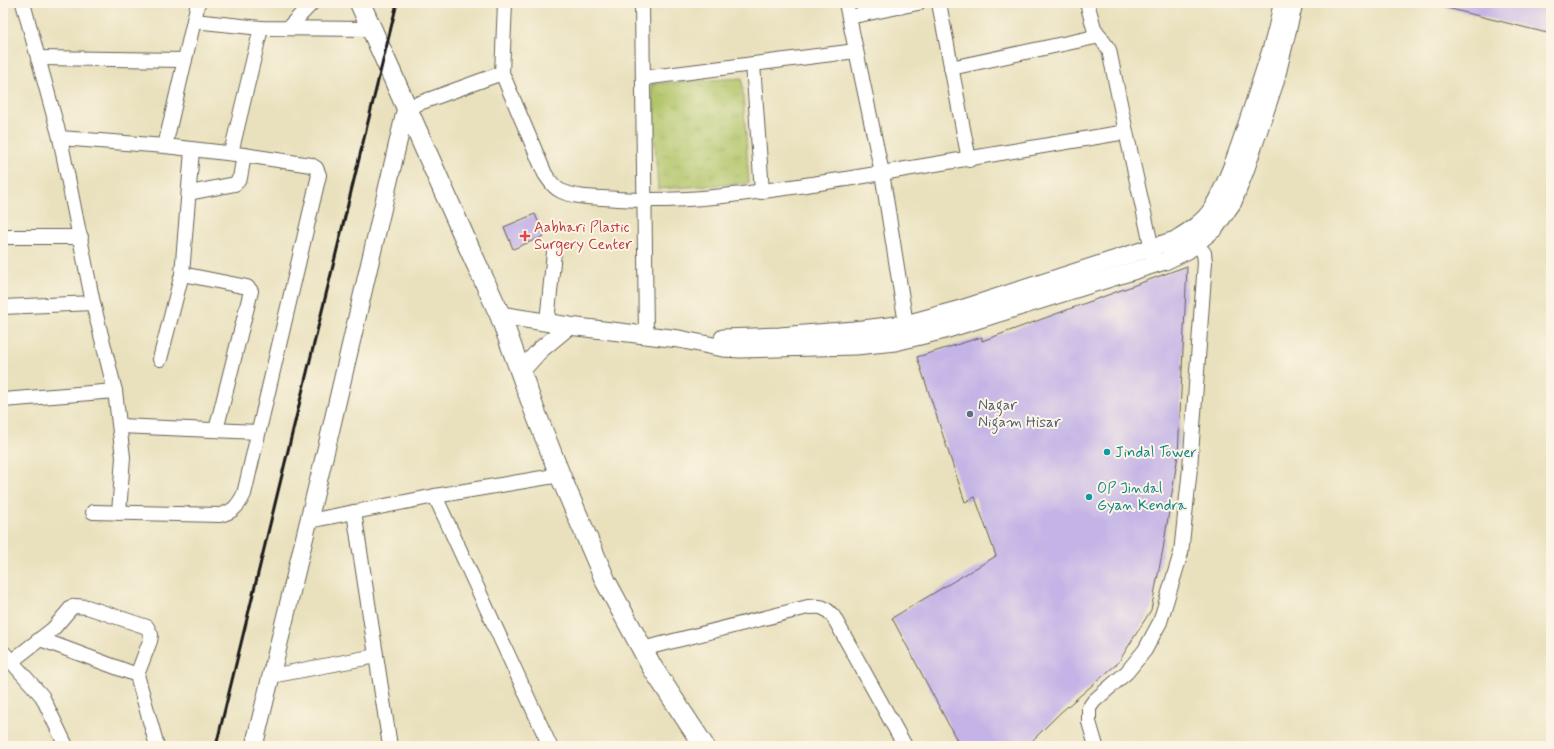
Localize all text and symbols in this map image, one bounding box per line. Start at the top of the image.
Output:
place label: Aabhari Plastic Surgery Center [534,218,632,256]
marker: Aabhari Plastic Surgery Center [519,230,531,242]
place label: Nagar Nigam Hisar [978,396,1061,434]
marker: Nagar Nigam Hisar [965,409,975,419]
place label: Jindal Tower [1115,443,1197,463]
marker: Jindal Tower [1102,447,1112,457]
place label: OP Jindal Gyan Kendra [1097,479,1188,516]
marker: OP Jindal Gyan Kendra [1084,492,1094,502]

